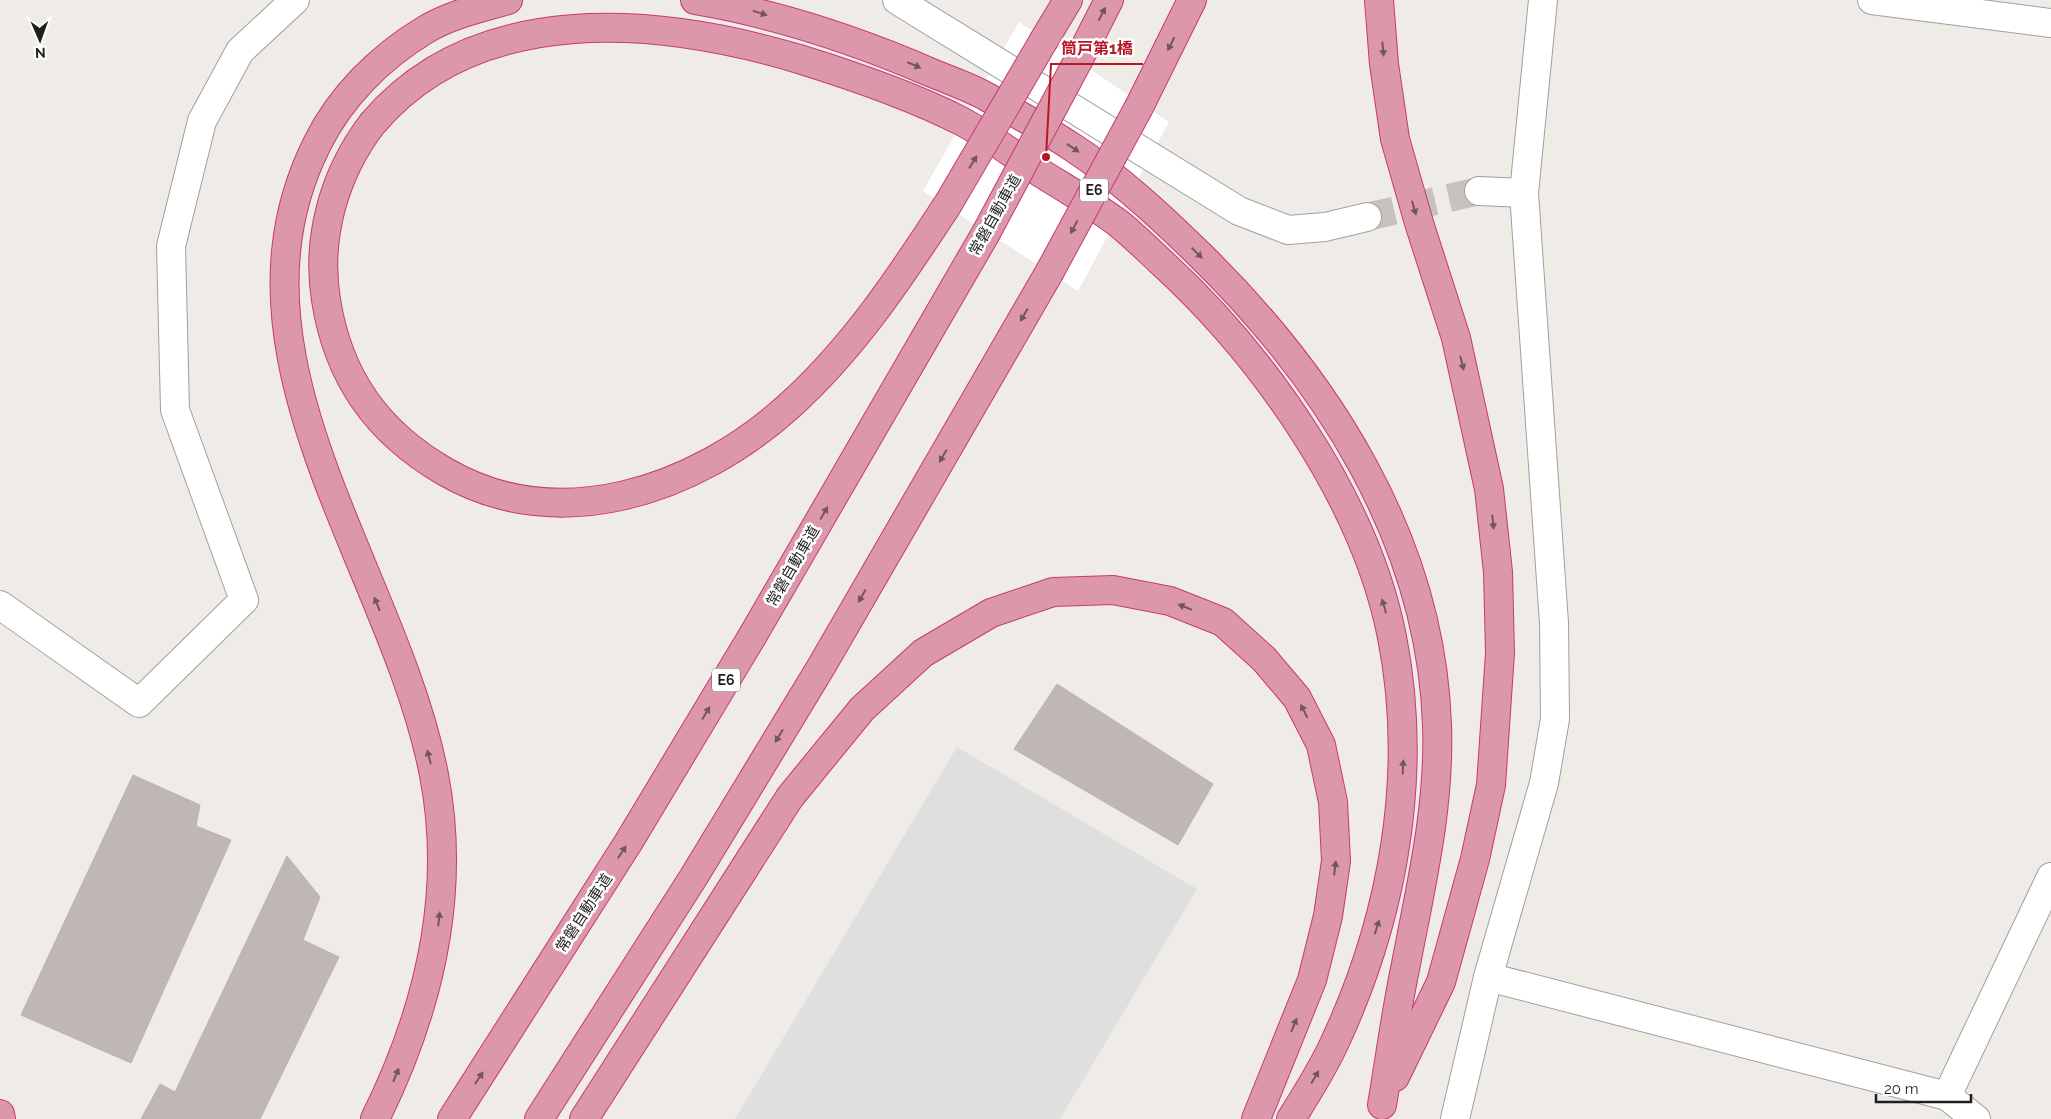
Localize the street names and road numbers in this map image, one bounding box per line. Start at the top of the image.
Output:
street label: 常磐自動車道 [965,171,1025,259]
road number: E6 [1080,178,1108,202]
street label: 常磐自動車道 [763,523,823,609]
road number: E6 [712,668,740,692]
street label: 常磐自動車道 [552,870,616,956]

